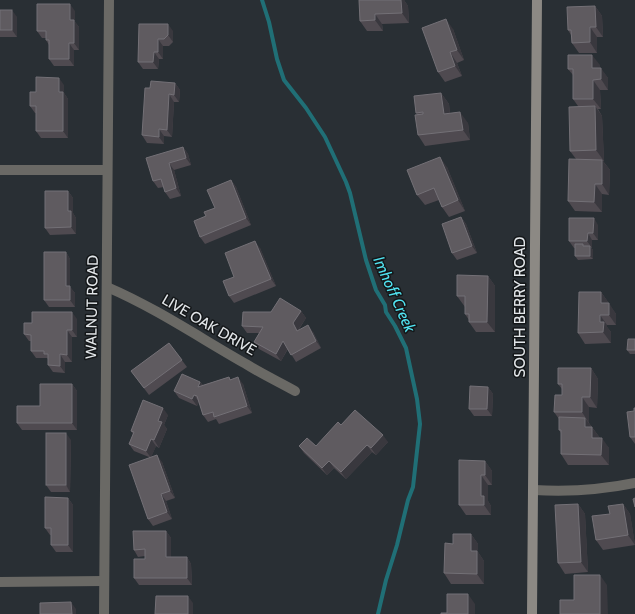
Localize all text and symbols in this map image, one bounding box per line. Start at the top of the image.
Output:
street label: SOUTH BERRY ROAD [511,237,529,377]
water label: Imhoff Creek [369,253,420,336]
street label: WALNUT ROAD [82,255,102,359]
street label: LIVE OAK DRIVE [159,291,259,359]

